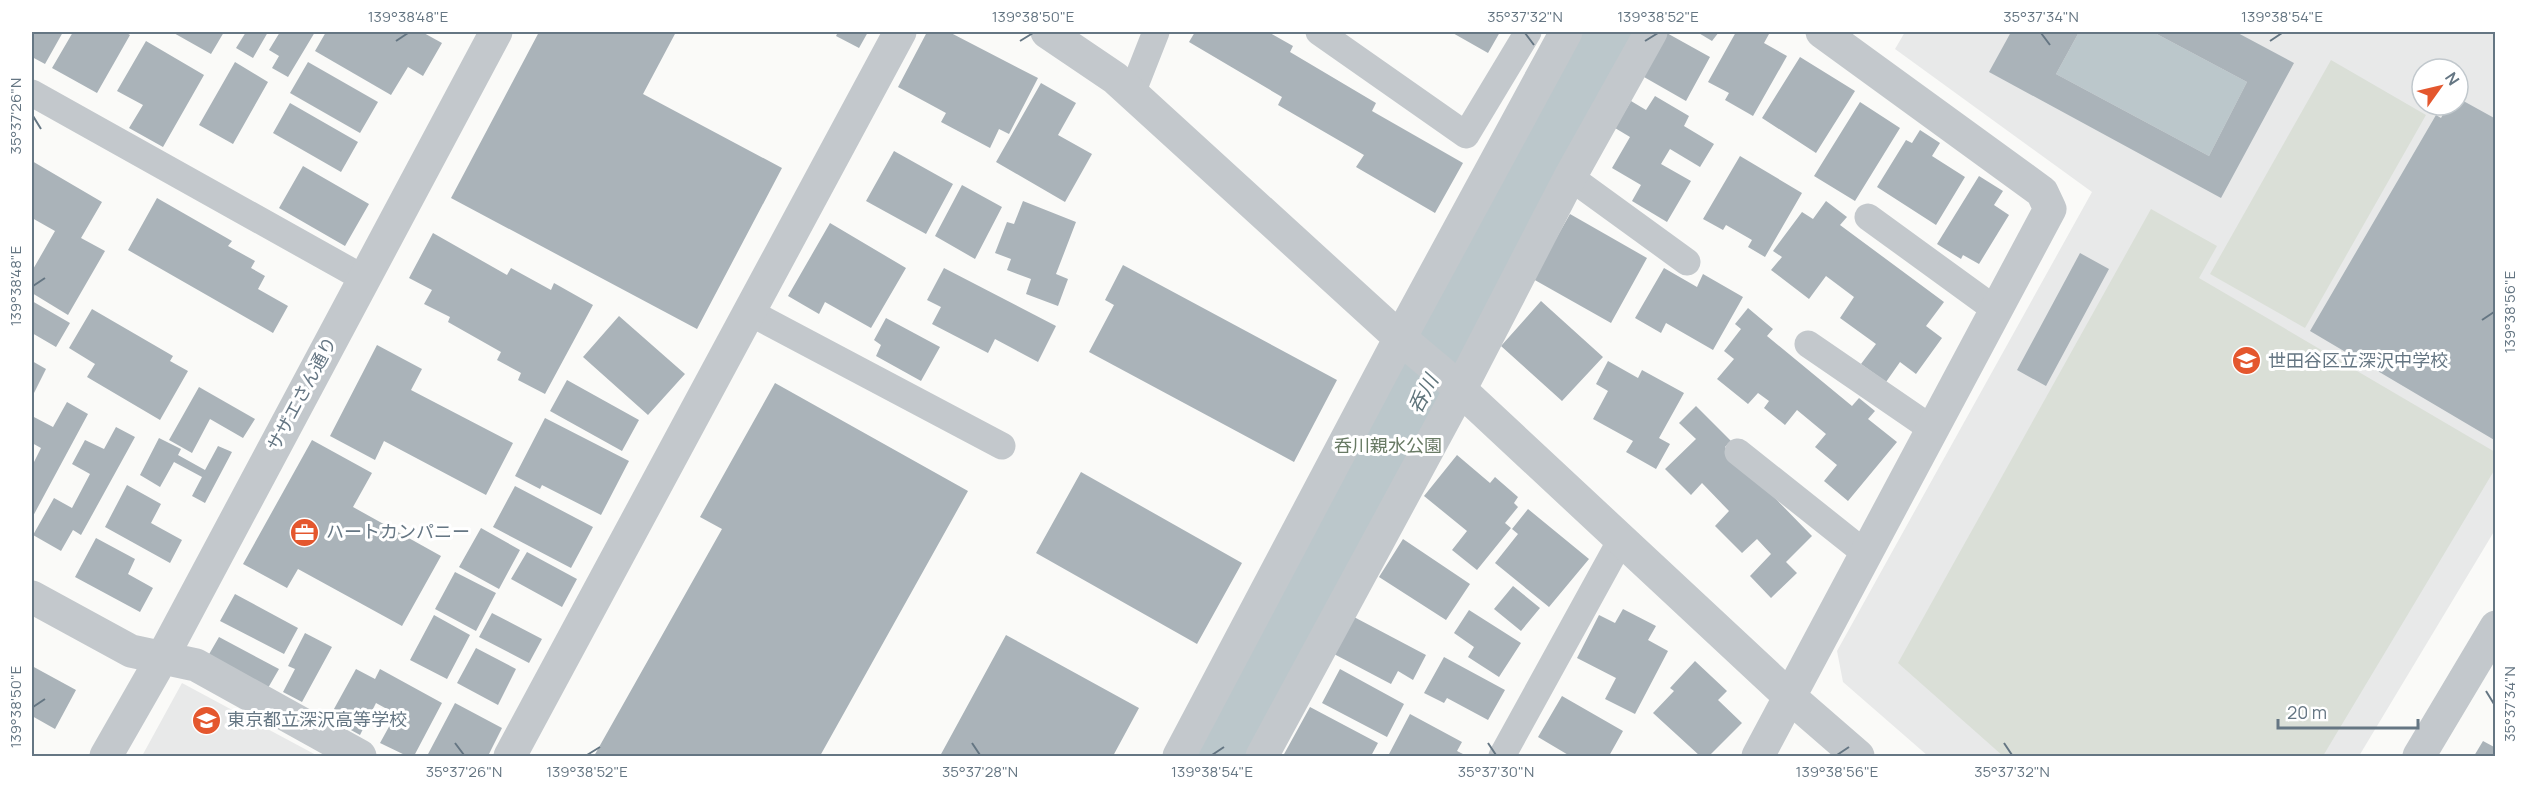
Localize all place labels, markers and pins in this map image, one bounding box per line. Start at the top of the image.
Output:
school or university icon: 世田谷区立深沢中学校 [2231,345,2263,377]
place label: 世田谷区立深沢中学校 [2268,348,2448,372]
office icon: ハートカンパニー [289,516,321,548]
place label: ハートカンパニー [326,519,470,543]
school or university icon: 東京都立深沢高等学校 [190,704,222,736]
place label: 東京都立深沢高等学校 [227,707,407,731]

